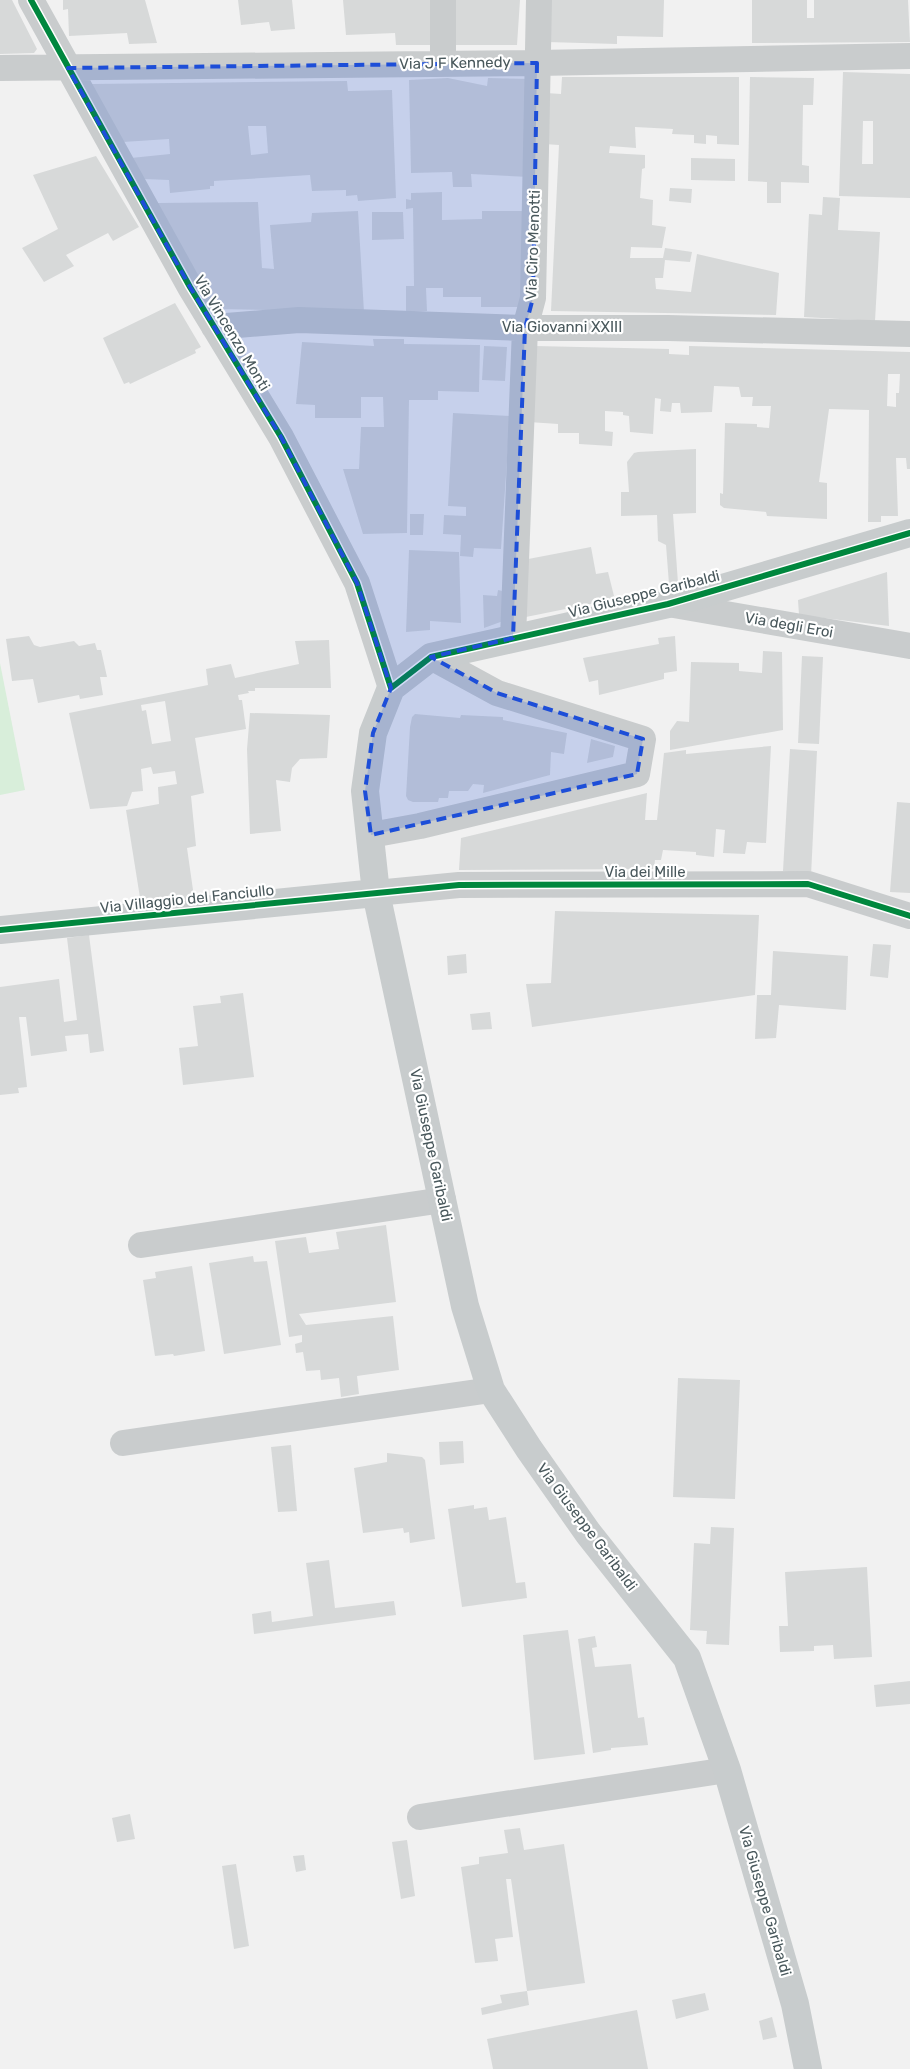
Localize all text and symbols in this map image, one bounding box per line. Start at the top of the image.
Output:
street label: Via J F Kennedy [399,53,511,73]
street label: Via Ciro Menotti [522,190,544,300]
street label: Via Vincenzo Monti [190,272,274,394]
street label: Via Giovanni XXIII [502,318,622,336]
street label: Via Giuseppe Garibaldi [566,566,722,622]
street label: Via degli Eroi [743,608,835,642]
street label: Via dei Mille [604,863,686,881]
street label: Via Villaggio del Fanciullo [99,881,275,917]
street label: Via Giuseppe Garibaldi [406,1067,456,1223]
street label: Via Giuseppe Garibaldi [533,1459,641,1595]
street label: Via Giuseppe Garibaldi [735,1824,795,1978]

